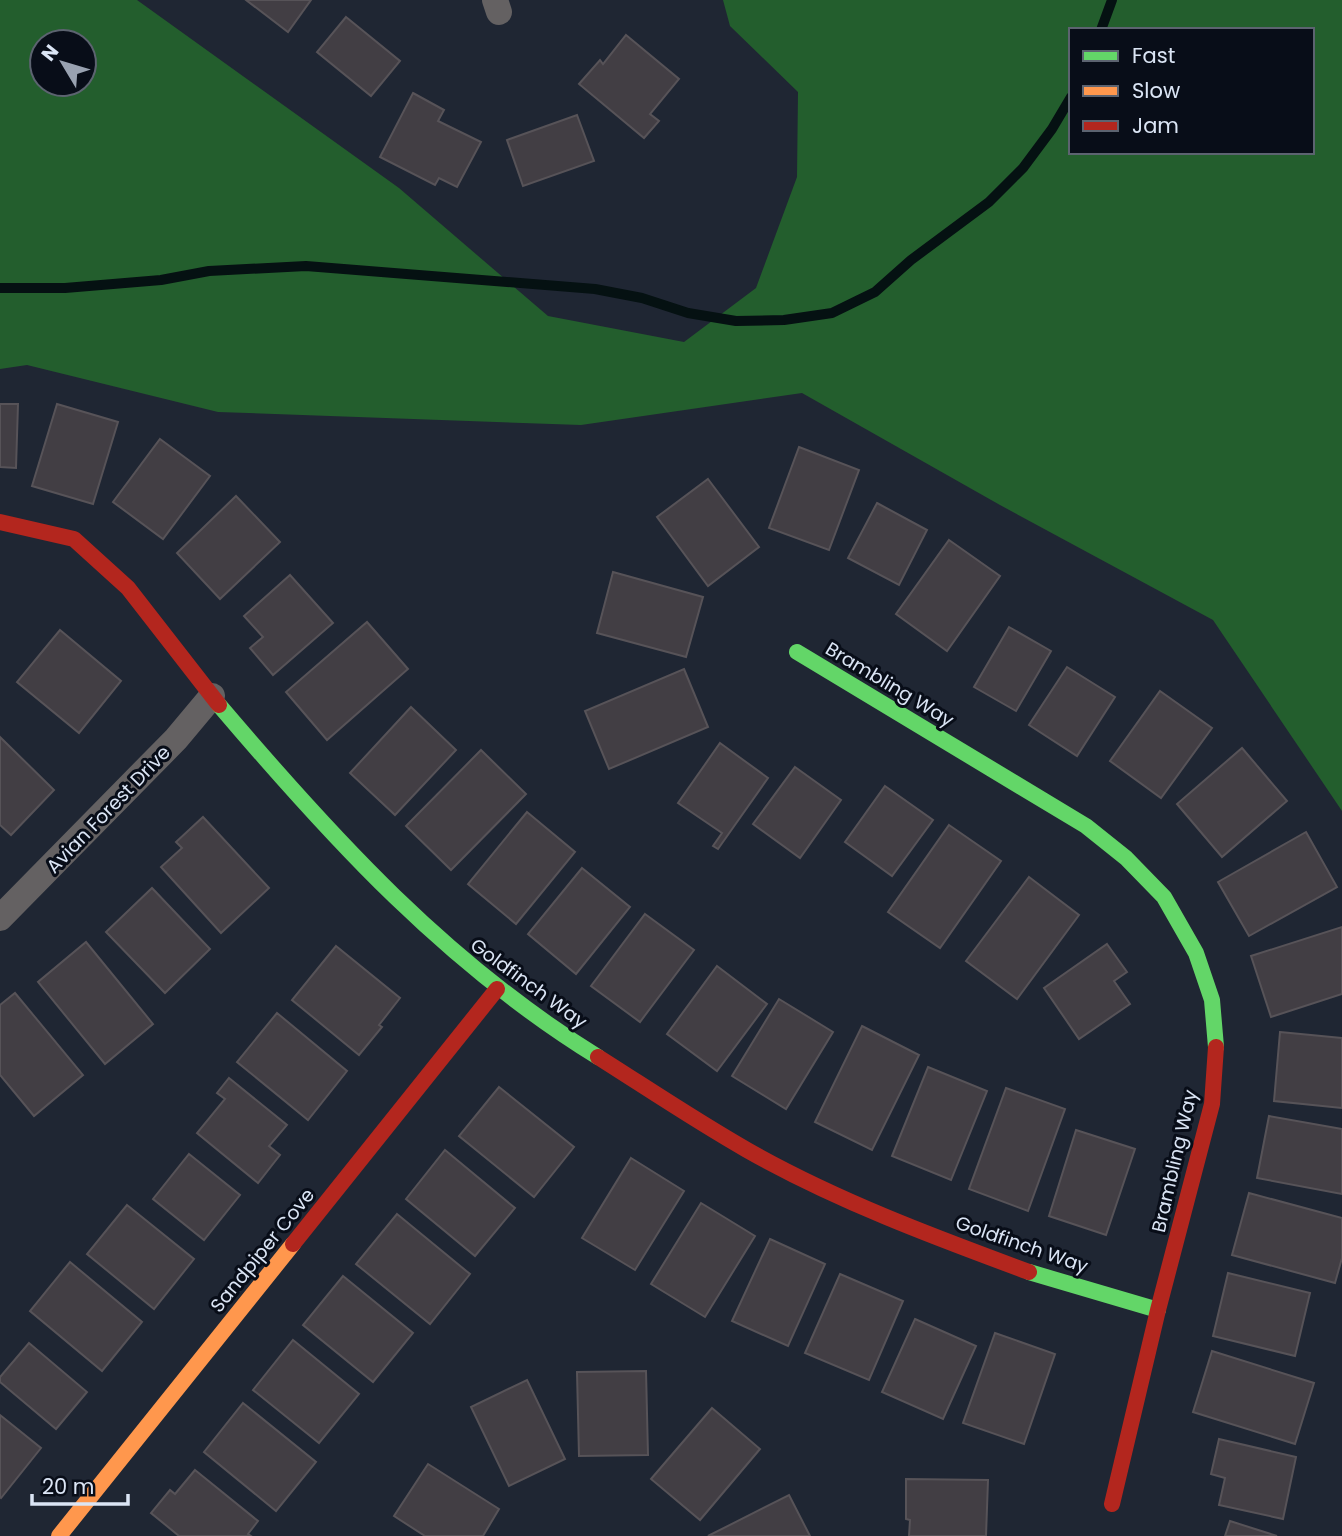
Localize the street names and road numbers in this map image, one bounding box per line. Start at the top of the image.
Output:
street label: Brambling Way [820,635,959,734]
street label: Avian Forest Drive [40,739,177,879]
street label: Goldfinch Way [465,932,593,1035]
street label: Brambling Way [1145,1087,1204,1235]
street label: Sandpiper Cove [204,1183,321,1318]
street label: Goldfinch Way [952,1209,1092,1280]

